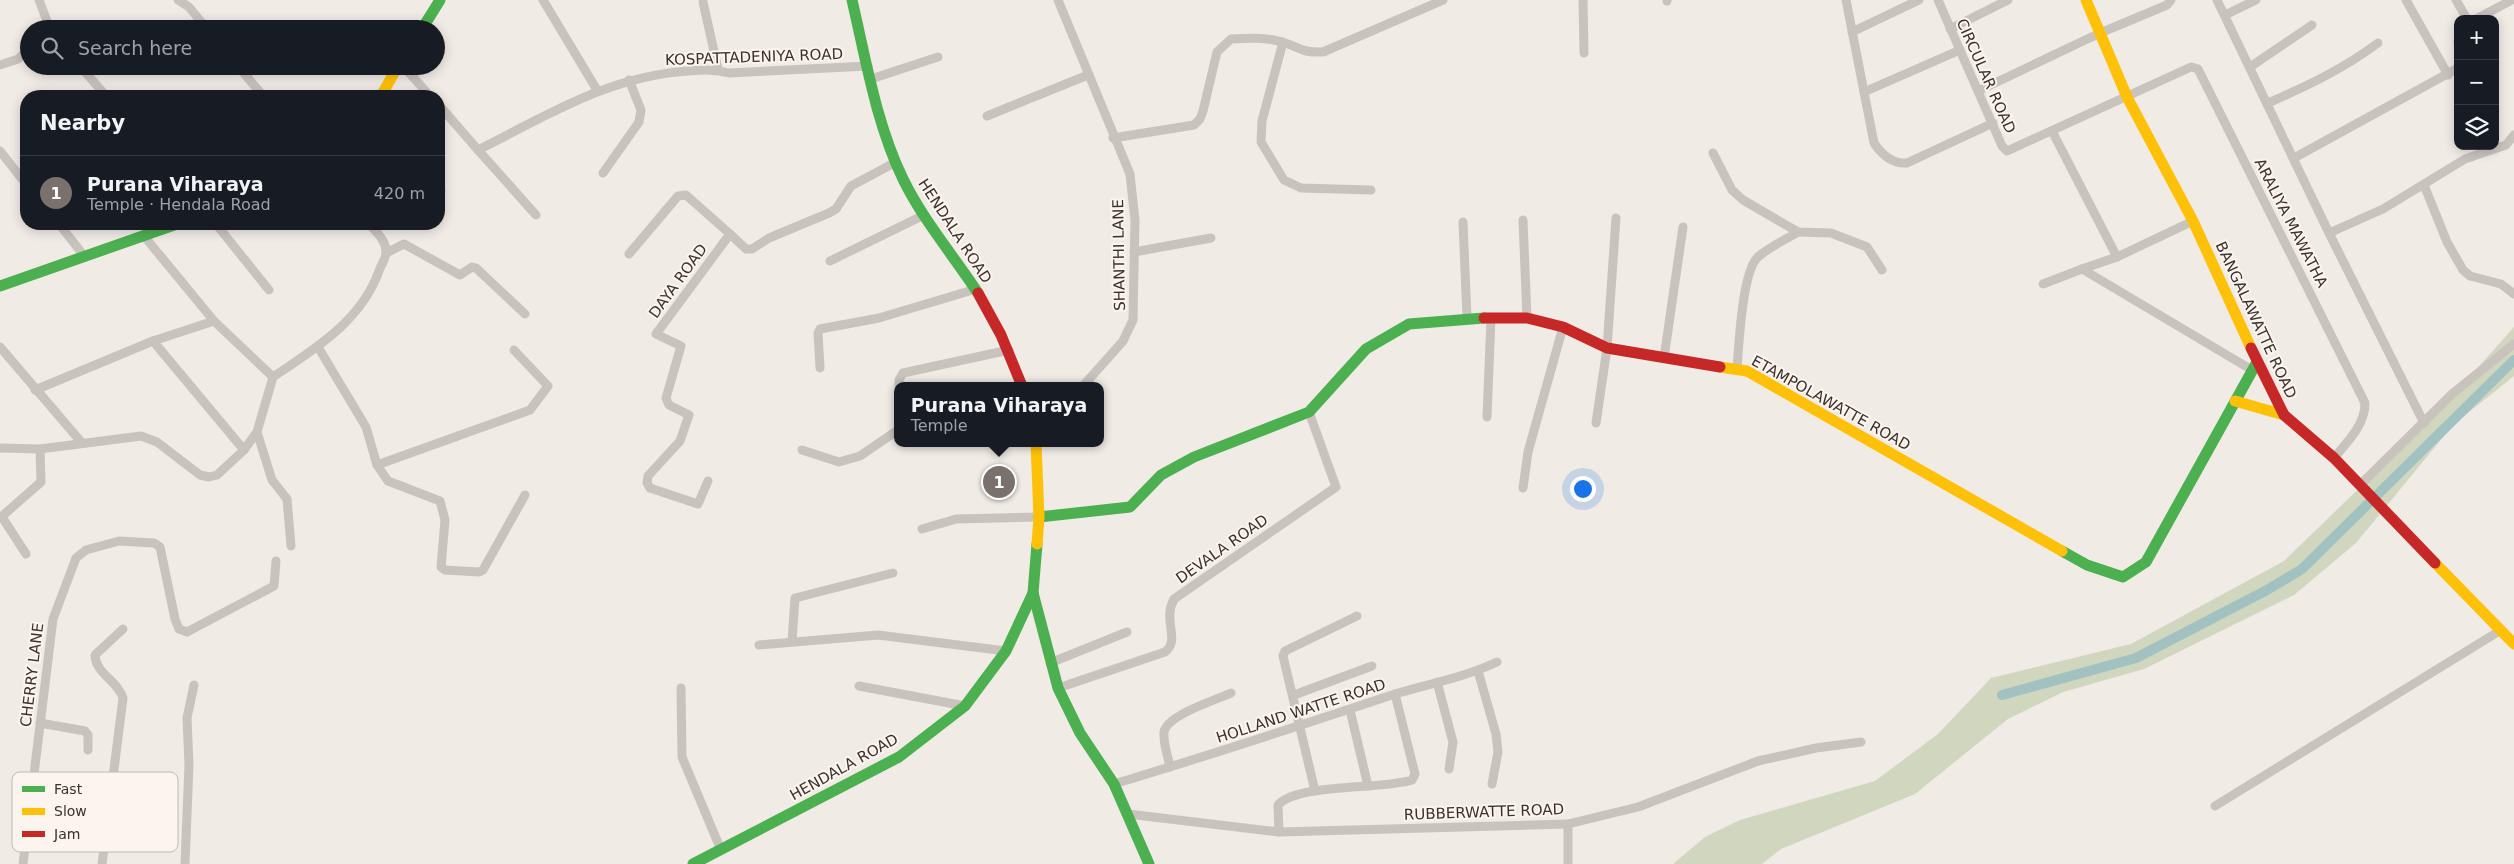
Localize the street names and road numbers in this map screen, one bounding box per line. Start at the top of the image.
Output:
street label: CIRCULAR ROAD [1953,16,2019,136]
street label: KOSPATTADENIYA ROAD [665,45,843,69]
street label: ARALIYA MAWATHA [2251,155,2332,291]
street label: HENDALA ROAD [914,175,996,287]
street label: SHANTHI LANE [1109,199,1129,311]
street label: BANGALAWATTE ROAD [2212,239,2300,401]
street label: DAYA ROAD [645,240,711,322]
street label: ETAMPOLAWATTE ROAD [1748,352,1914,454]
street label: DEVALA ROAD [1173,511,1271,587]
street label: CHERRY LANE [17,622,47,728]
street label: HOLLAND WATTE ROAD [1214,675,1388,747]
street label: HENDALA ROAD [787,730,901,804]
street label: RUBBERWATTE ROAD [1404,800,1564,824]

